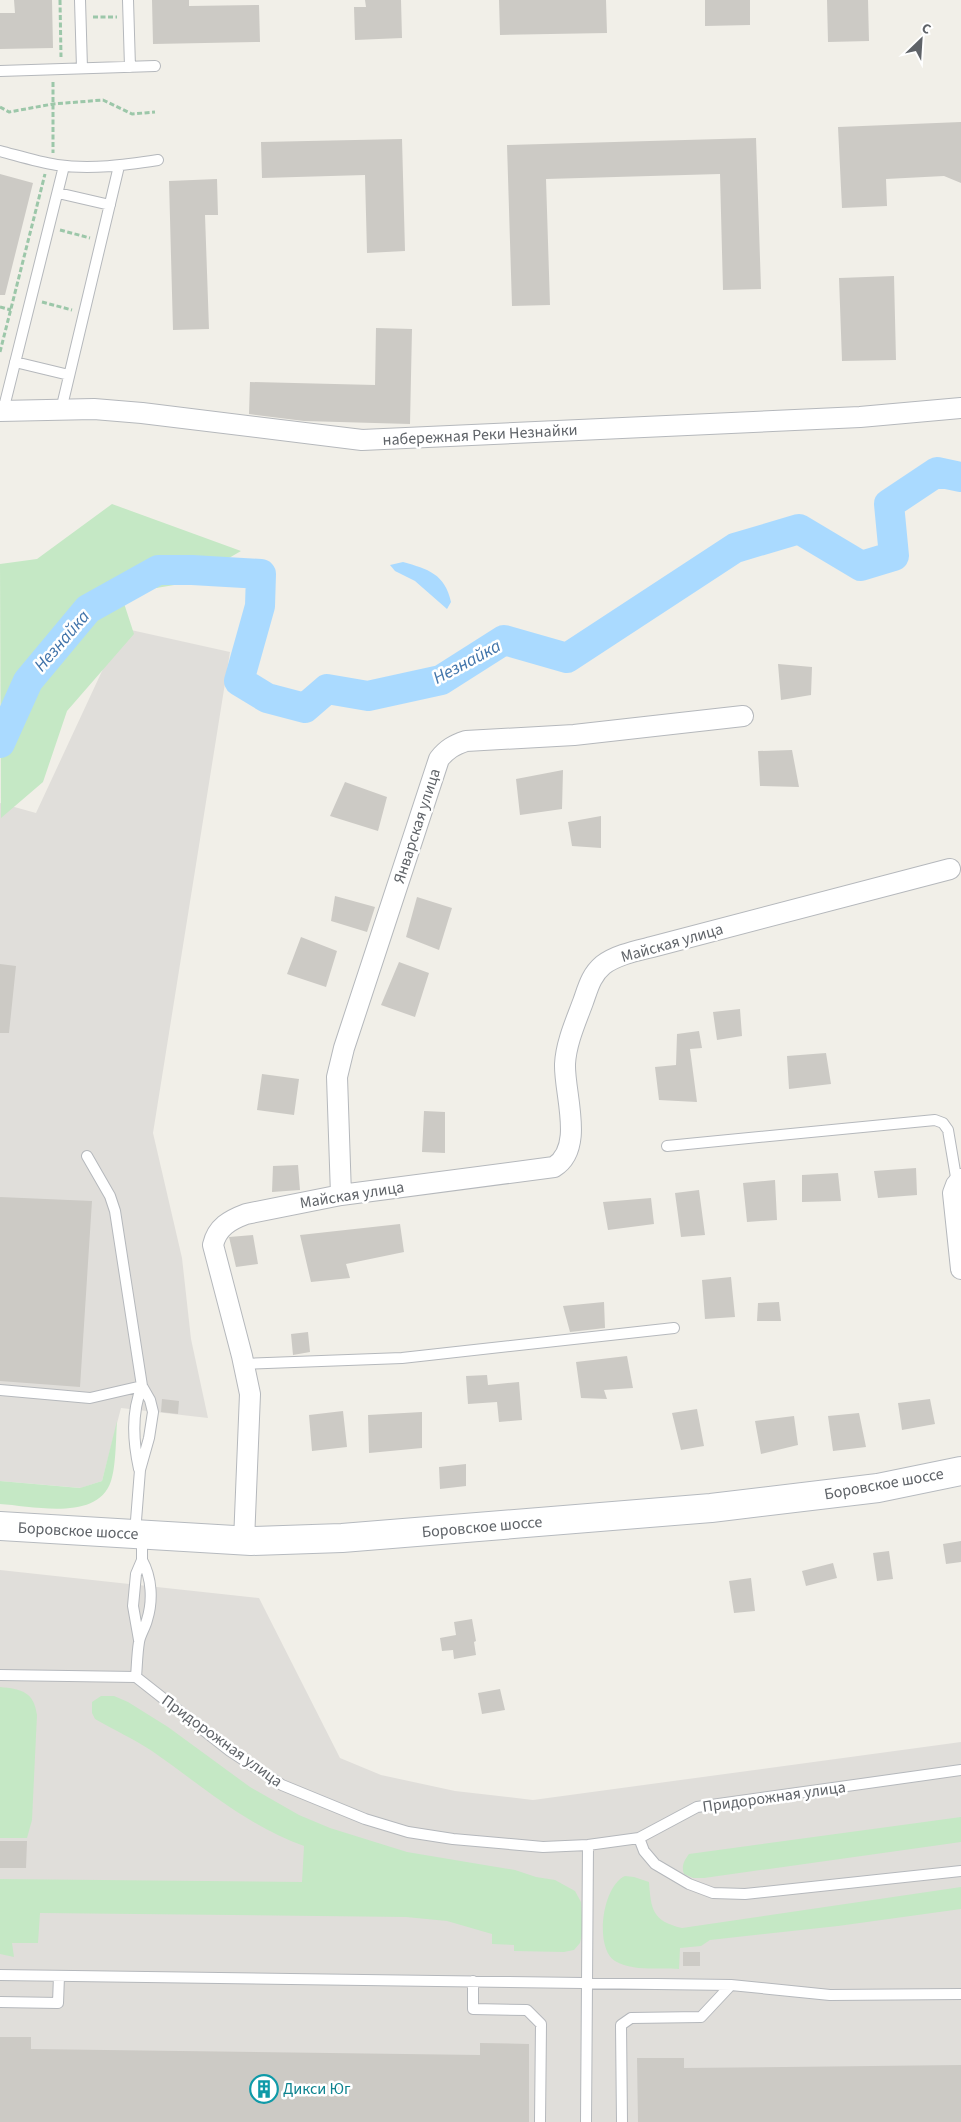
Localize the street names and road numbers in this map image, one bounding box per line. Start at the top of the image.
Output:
street label: набережная Реки Незнайки [382,419,578,451]
street label: Январская улица [388,766,446,886]
street label: Майская улица [618,918,726,968]
street label: Майская улица [298,1176,406,1214]
street label: Боровское шоссе [823,1463,945,1505]
street label: Боровское шоссе [421,1511,543,1543]
street label: Боровское шоссе [17,1517,139,1545]
street label: Придорожная улица [157,1690,287,1792]
street label: Придорожная улица [701,1776,847,1818]

